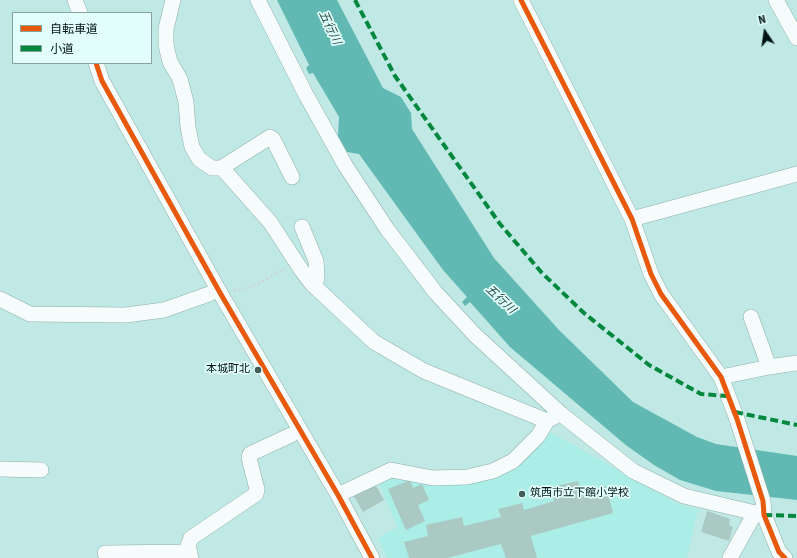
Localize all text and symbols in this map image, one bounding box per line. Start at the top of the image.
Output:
water label: 五行川 [315,9,343,47]
legend [12,12,152,64]
north arrow [745,12,785,52]
text: N [757,12,767,28]
text: 自転車道 [50,21,98,38]
text: 小道 [50,41,74,58]
water label: 五行川 [482,282,518,318]
place label: 本城町北 [206,363,250,377]
marker: 本城町北 [253,365,263,375]
place label: 筑西市立下館小学校 [530,487,629,501]
marker: 筑西市立下館小学校 [517,489,527,499]

